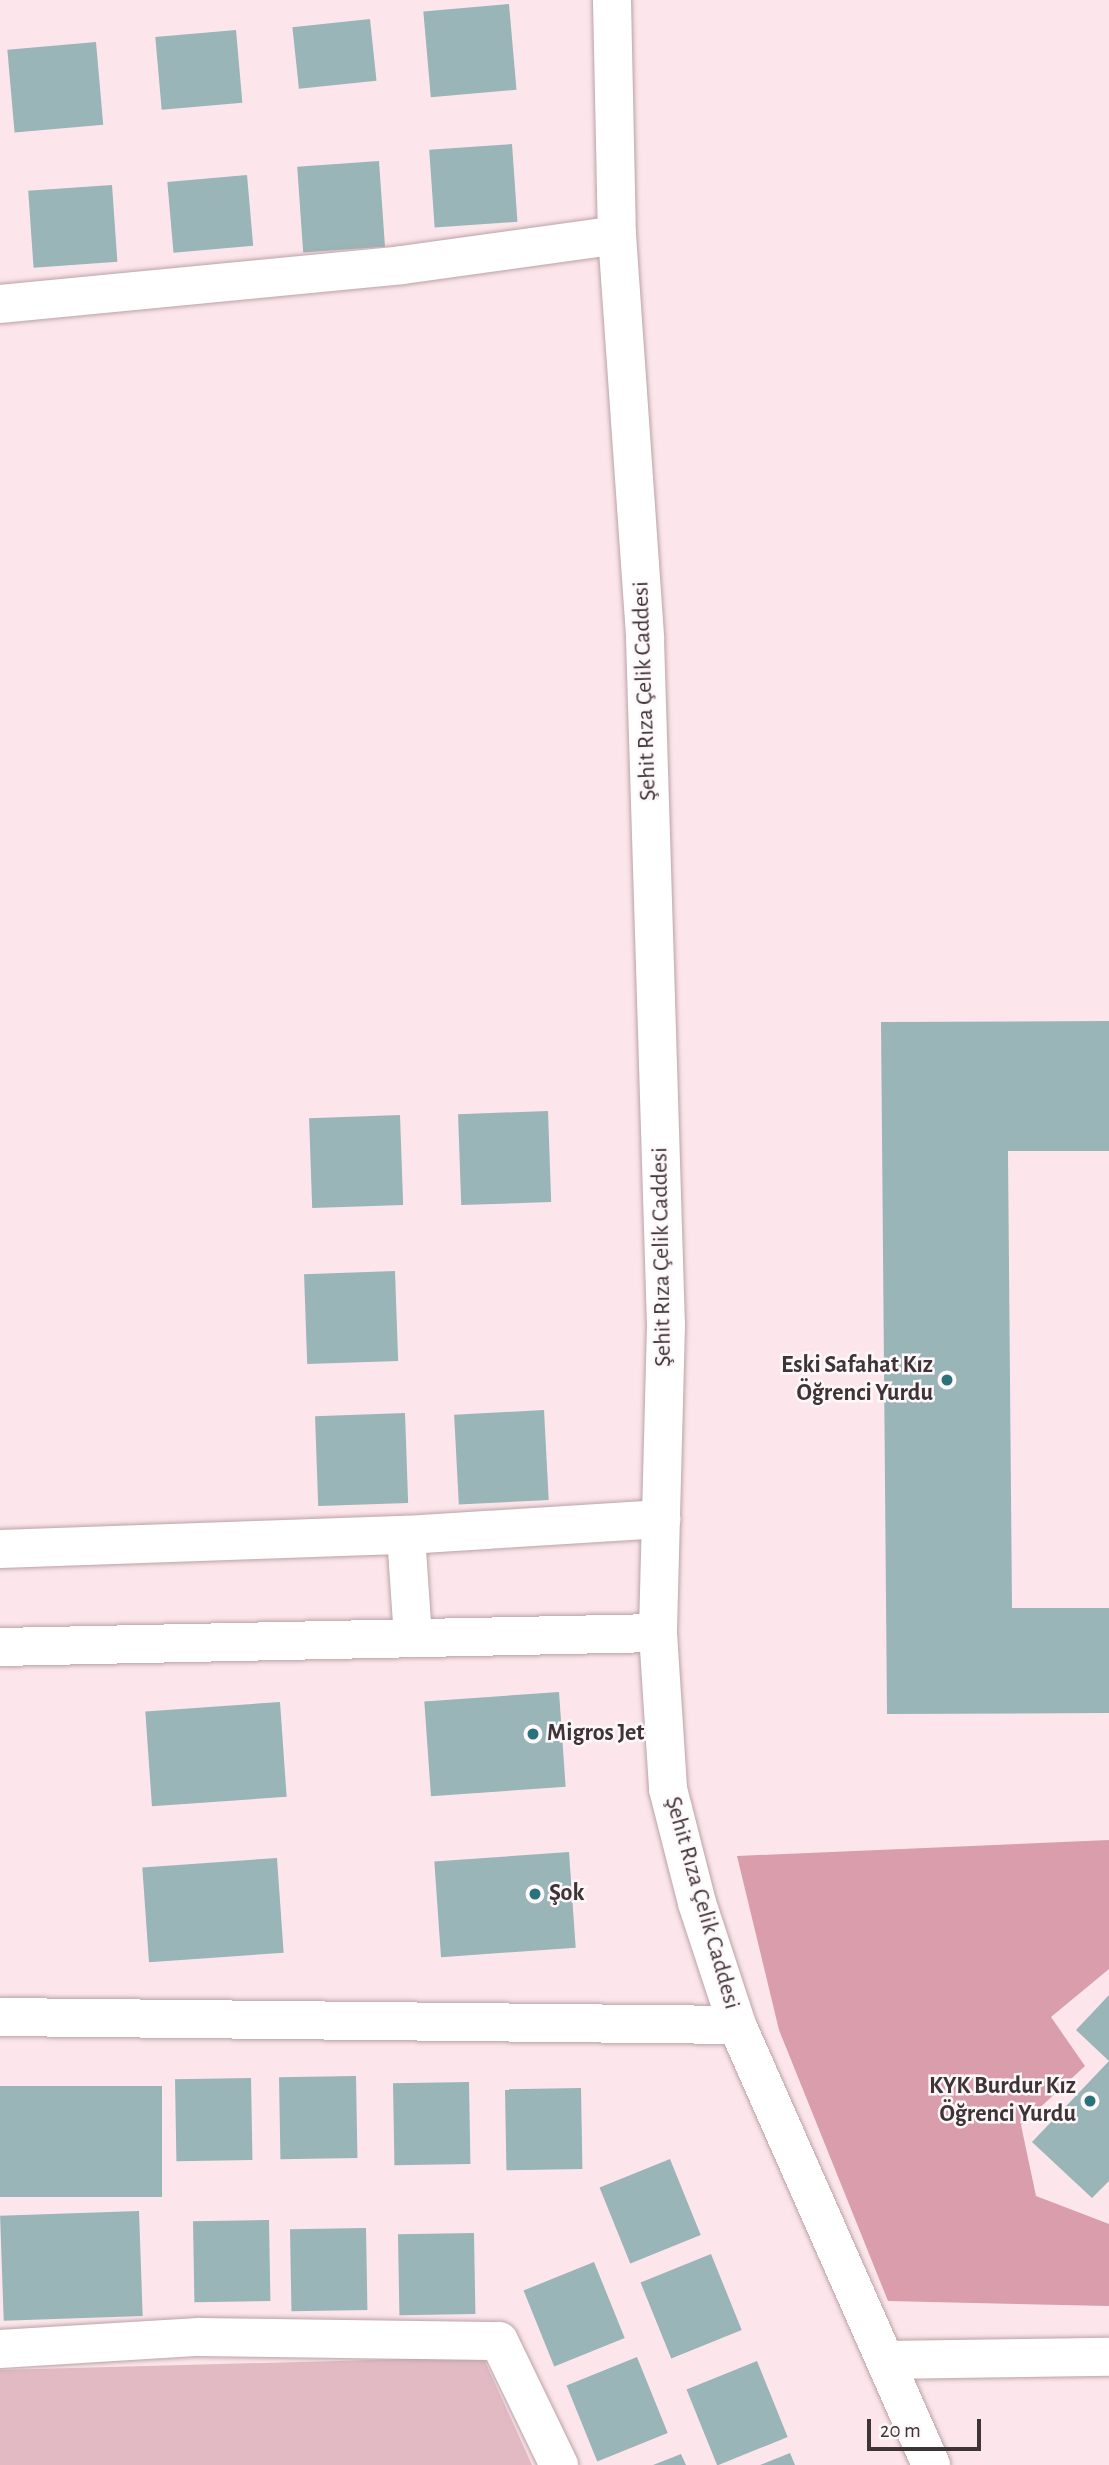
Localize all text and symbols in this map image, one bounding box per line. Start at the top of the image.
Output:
street label: Şehit Rıza Çelik Caddesi [627,581,663,801]
street label: Şehit Rıza Çelik Caddesi [646,1147,678,1367]
place label: Eski Safahat Kız Öğrenci Yurdu [781,1352,933,1408]
marker: Eski Safahat Kız Öğrenci Yurdu [939,1372,955,1388]
place label: Migros Jet [547,1720,644,1748]
marker: Migros Jet [525,1726,541,1742]
street label: Şehit Rıza Çelik Caddesi [658,1793,746,2013]
place label: Şok [549,1880,584,1908]
marker: Şok [527,1886,543,1902]
place label: KYK Burdur Kız Öğrenci Yurdu [929,2073,1076,2129]
marker: KYK Burdur Kız Öğrenci Yurdu [1082,2093,1098,2109]
scale bar [871,2406,985,2450]
text: 20 m [880,2420,921,2441]

